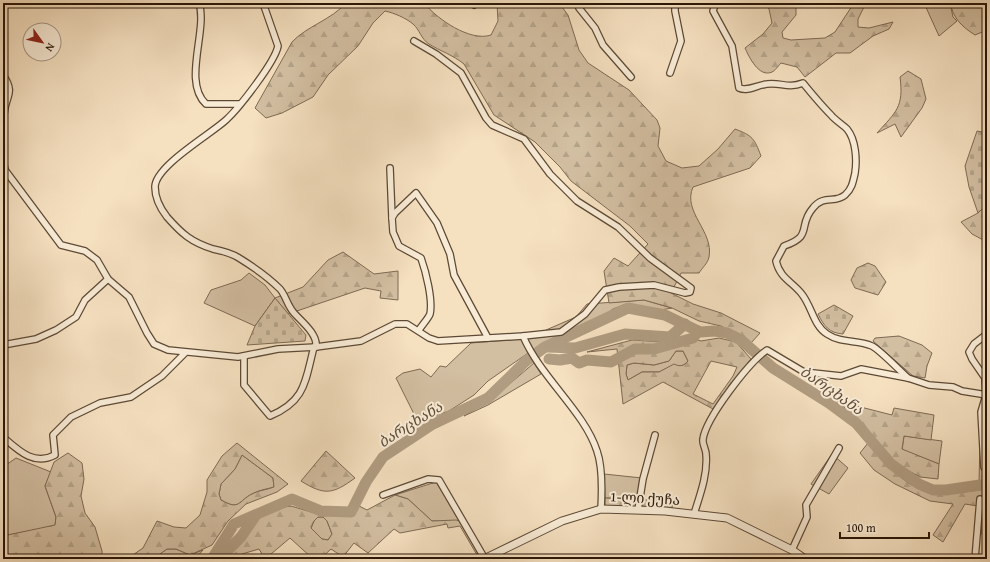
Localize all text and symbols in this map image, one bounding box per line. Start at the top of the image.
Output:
north arrow [22,22,62,62]
text: N [41,40,59,55]
water label: ბარცხანა [796,361,869,420]
water label: ბარცხანა [374,395,447,452]
street label: 1-ლი ქუჩა [609,486,681,510]
scale bar [840,514,929,540]
text: 100 m [846,519,876,536]

